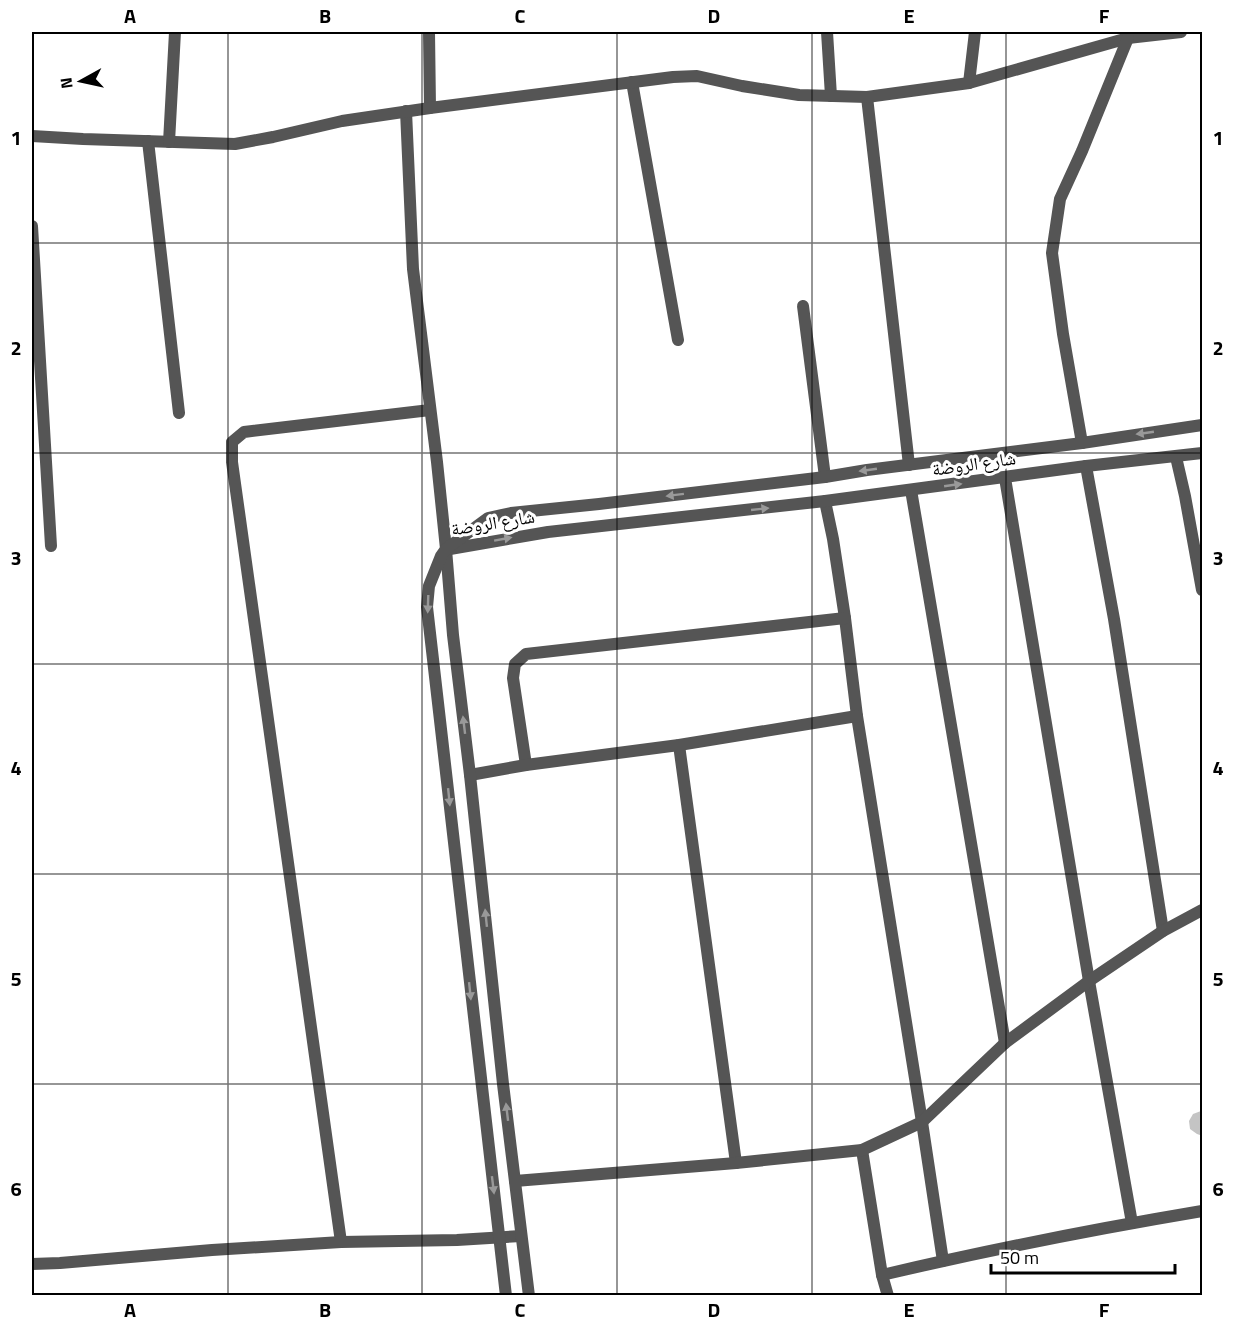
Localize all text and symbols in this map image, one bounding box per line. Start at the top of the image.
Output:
text: A [124,0,136,31]
text: B [319,0,331,31]
text: C [515,0,526,31]
text: D [708,0,720,31]
text: E [903,0,915,31]
text: F [1099,0,1110,31]
north arrow [51,51,111,111]
text: N [53,76,79,90]
text: 1 [10,122,22,153]
text: 1 [1212,122,1224,153]
text: 2 [10,332,22,363]
text: 2 [1212,332,1224,363]
one-way arrow [1135,429,1154,438]
street label: شارع الروضة [930,444,1018,483]
one-way arrow [858,465,877,474]
one-way arrow [944,480,963,489]
one-way arrow [665,490,684,500]
street label: شارع الروضة [449,503,537,542]
one-way arrow [750,504,769,513]
one-way arrow [494,534,513,543]
text: 3 [10,542,22,573]
text: 3 [1212,542,1224,573]
one-way arrow [423,594,432,613]
one-way arrow [459,715,469,734]
text: 4 [10,752,22,783]
text: 4 [1212,752,1224,783]
one-way arrow [444,788,454,807]
one-way arrow [481,909,491,928]
text: 5 [10,963,22,994]
text: 5 [1212,963,1224,994]
one-way arrow [465,982,475,1001]
one-way arrow [502,1103,511,1122]
text: 6 [10,1173,22,1204]
text: 6 [1212,1173,1224,1204]
one-way arrow [488,1175,497,1194]
scale bar [991,1237,1176,1275]
text: 50 m [1000,1244,1039,1271]
text: A [124,1294,136,1325]
text: B [319,1294,331,1325]
text: C [515,1294,526,1325]
text: D [708,1294,720,1325]
text: E [903,1294,915,1325]
text: F [1099,1294,1110,1325]

